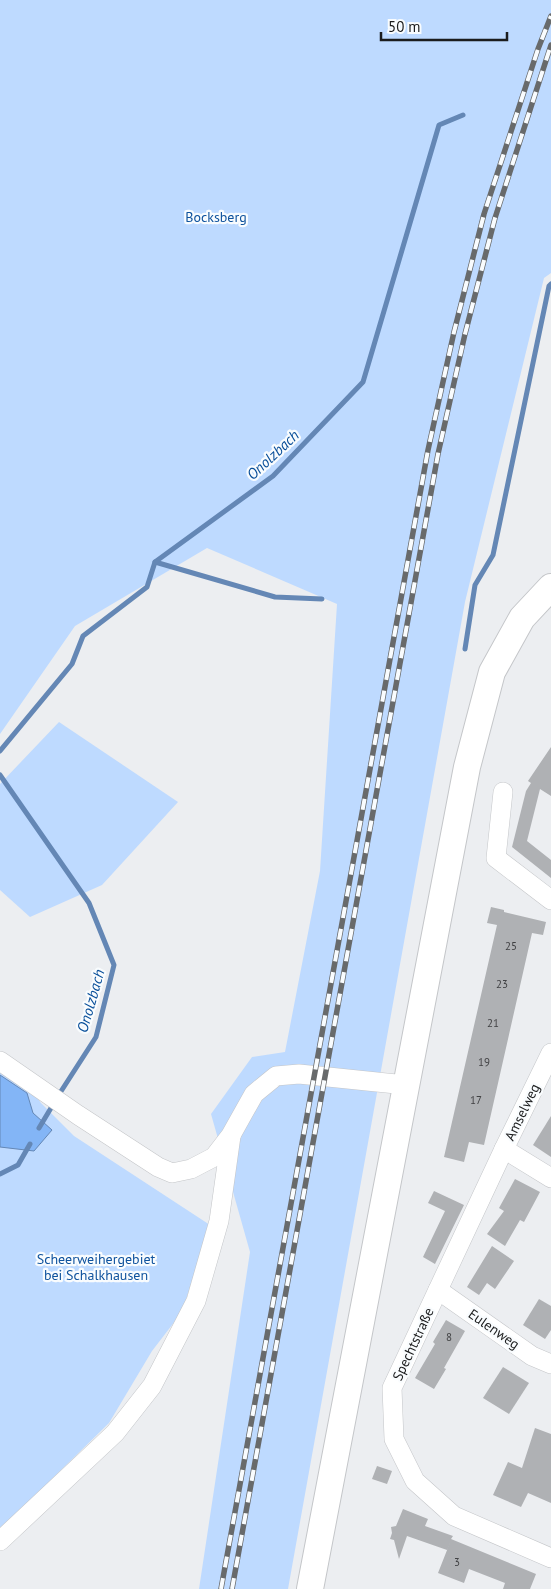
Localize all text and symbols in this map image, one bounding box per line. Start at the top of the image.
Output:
scale bar [381,10,507,42]
text: 50 m [388,17,421,36]
park label: Bocksberg [185,208,247,226]
water label: Onolzbach [242,426,303,484]
house number: 25 [505,939,517,953]
water label: Onolzbach [72,967,109,1035]
house number: 23 [496,977,508,991]
house number: 21 [487,1016,499,1030]
house number: 19 [478,1055,490,1069]
street label: Amselweg [500,1081,544,1143]
house number: 17 [470,1093,482,1107]
park label: Scheerweihergebiet bei Schalkhausen [37,1250,156,1284]
street label: Spechtstraße [388,1305,438,1383]
street label: Eulenweg [465,1305,523,1353]
house number: 8 [446,1330,452,1344]
house number: 3 [454,1555,460,1569]

